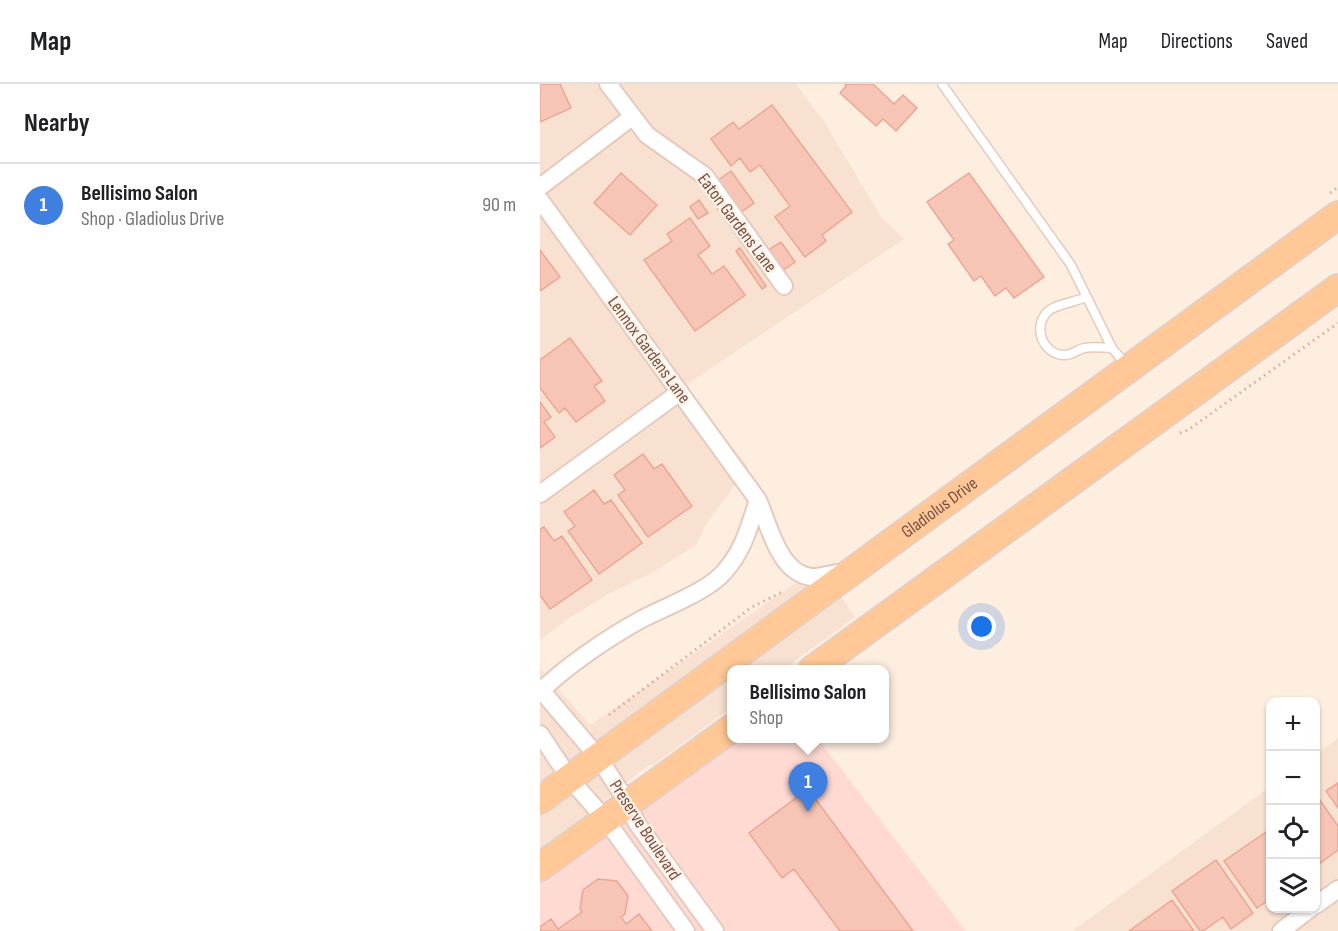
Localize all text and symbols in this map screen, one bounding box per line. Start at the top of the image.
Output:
text: Map [30,25,71,58]
text: Map [1098,29,1128,54]
text: Directions [1161,29,1233,54]
text: Saved [1266,29,1308,54]
text: Nearby [24,108,90,139]
street label: Eaton Gardens Lane [693,169,781,277]
text: Bellisimo Salon [81,180,198,207]
text: 1 [40,193,47,217]
text: 90 m [482,193,516,217]
text: Shop · Gladiolus Drive [81,207,224,231]
street label: Lennox Gardens Lane [603,292,695,408]
street label: Gladiolus Drive [897,472,981,542]
your location [967,612,996,641]
popup [727,665,889,743]
text: Bellisimo Salon [750,679,866,706]
map controls [1266,697,1320,913]
button: + [1266,697,1320,751]
text: Shop [750,706,783,730]
button: − [1266,751,1320,805]
pin: 1 [788,762,828,812]
street label: Preserve Boulevard [605,776,685,884]
button: locate [1266,805,1320,859]
button: layers [1266,859,1320,913]

